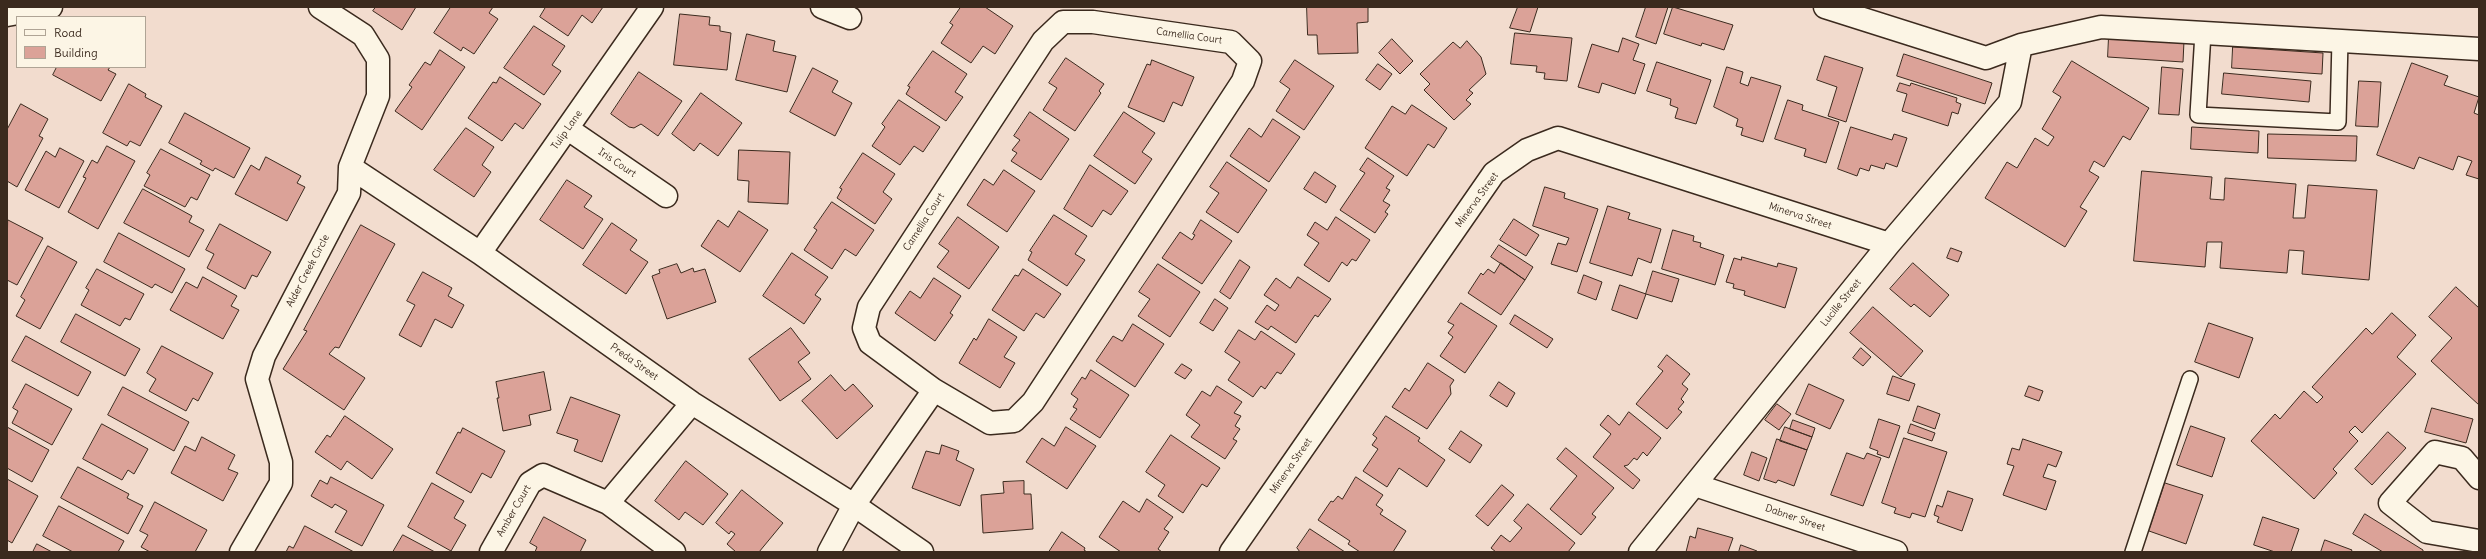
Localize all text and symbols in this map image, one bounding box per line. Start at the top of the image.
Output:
legend [16,16,146,68]
text: Road [54,25,82,40]
street label: Camellia Court [1155,25,1223,47]
text: Building [54,45,98,60]
street label: Tulip Lane [549,108,585,152]
street label: Iris Court [596,146,638,180]
street label: Minerva Street [1453,170,1501,230]
street label: Camellia Court [901,191,947,253]
street label: Minerva Street [1767,200,1833,232]
street label: Alder Creek Circle [284,233,332,309]
street label: Lucille Street [1818,277,1864,329]
street label: Preda Street [608,341,660,383]
street label: Minerva Street [1267,436,1315,496]
street label: Amber Court [494,483,534,539]
street label: Dabner Street [1763,502,1827,534]

